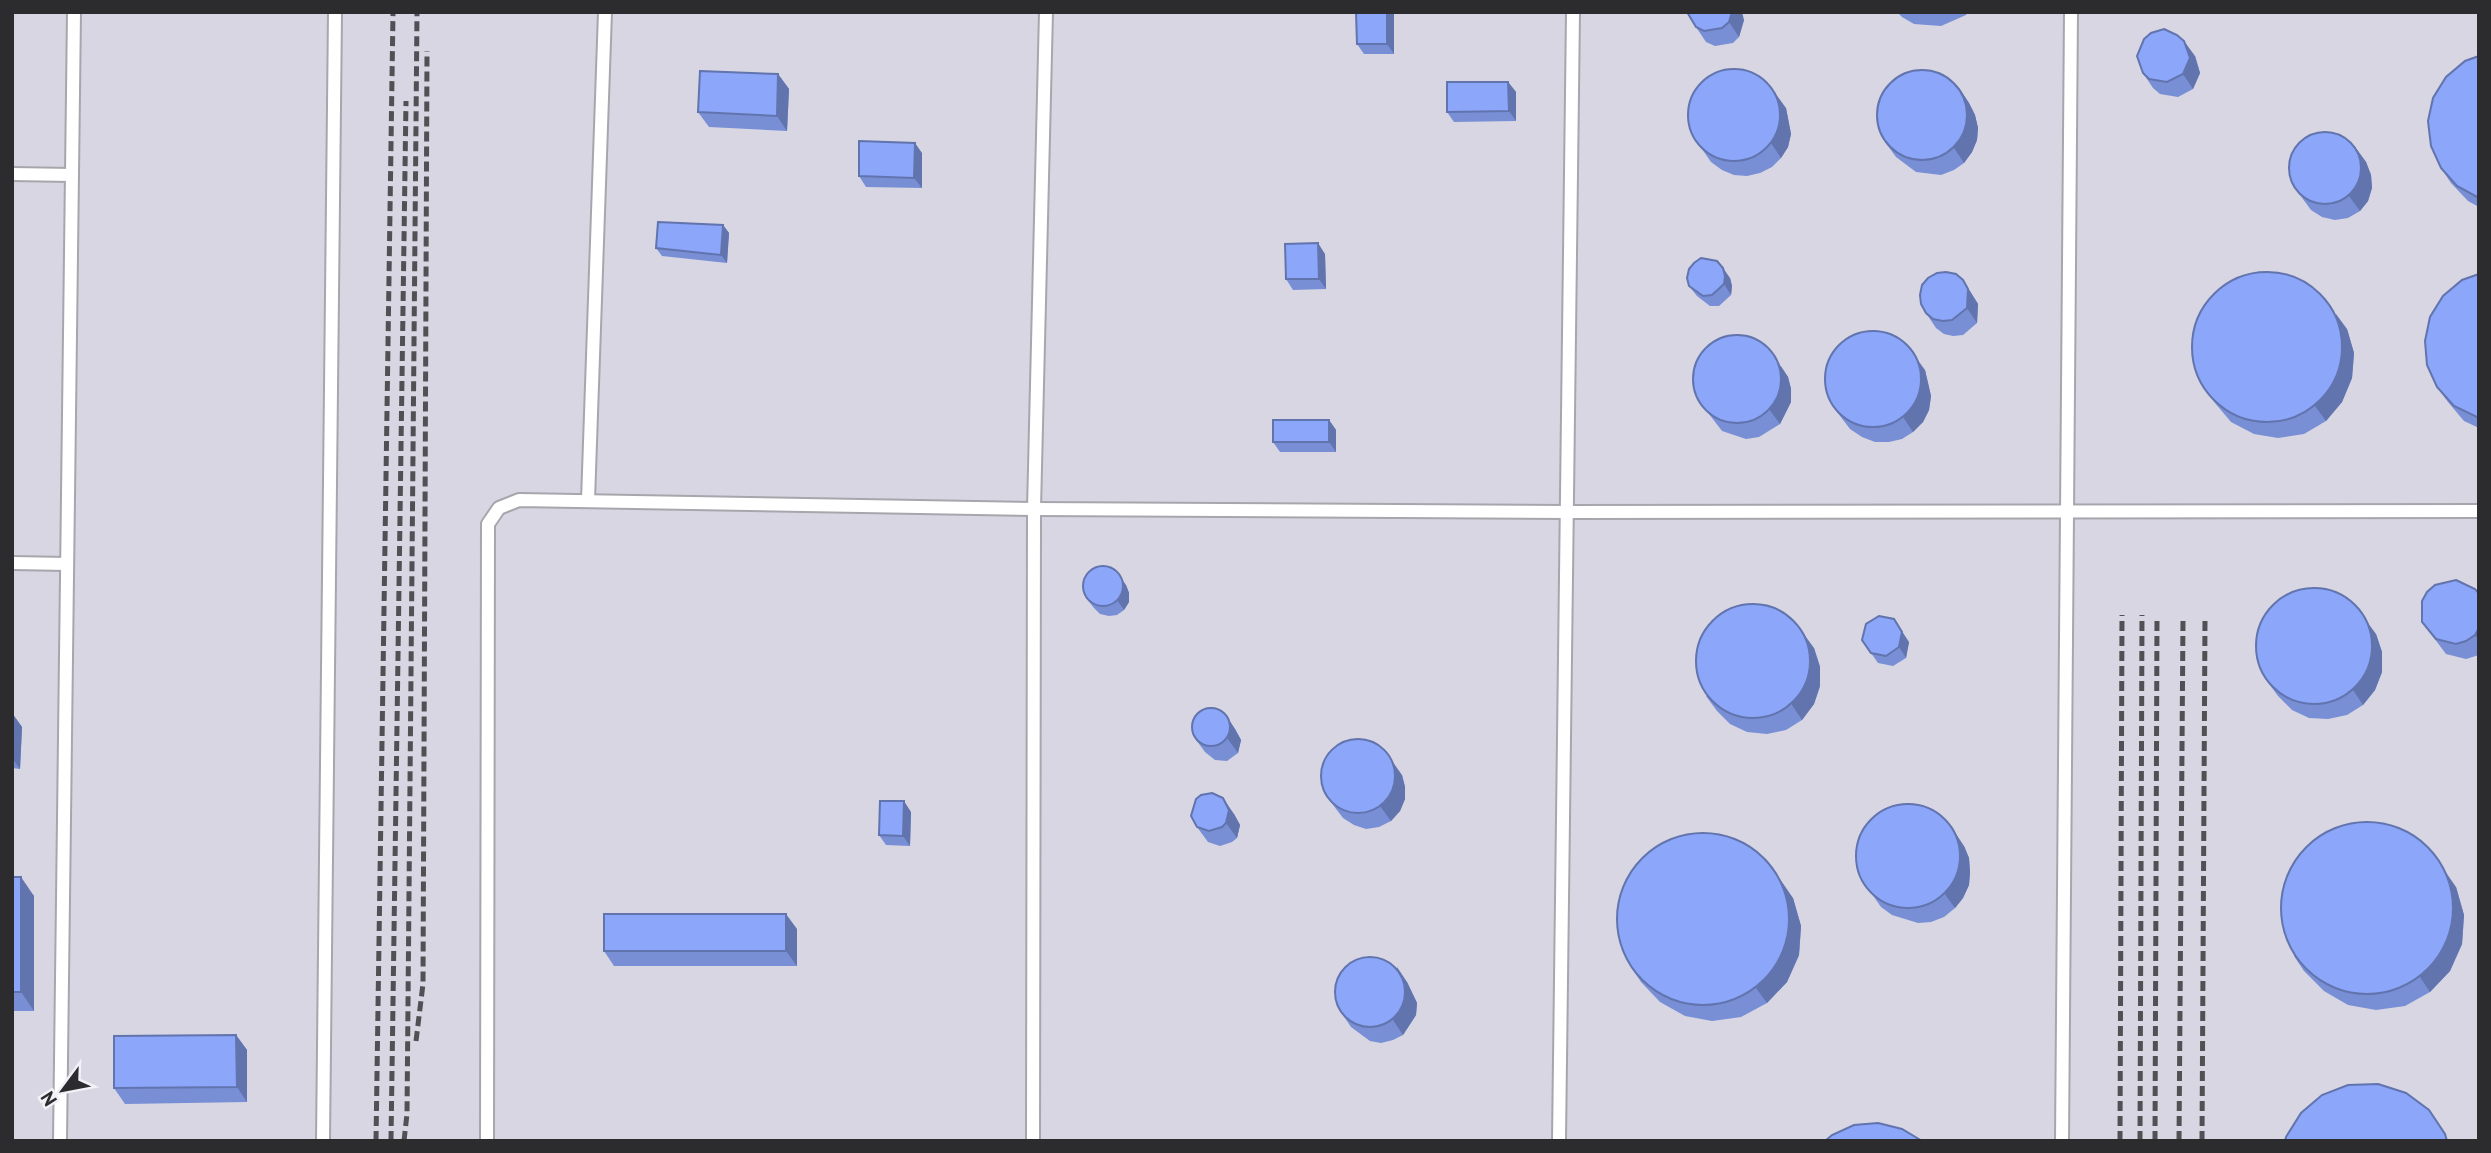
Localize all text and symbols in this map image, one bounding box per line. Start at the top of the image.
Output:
north arrow [28,1055,98,1125]
text: N [35,1087,62,1111]

